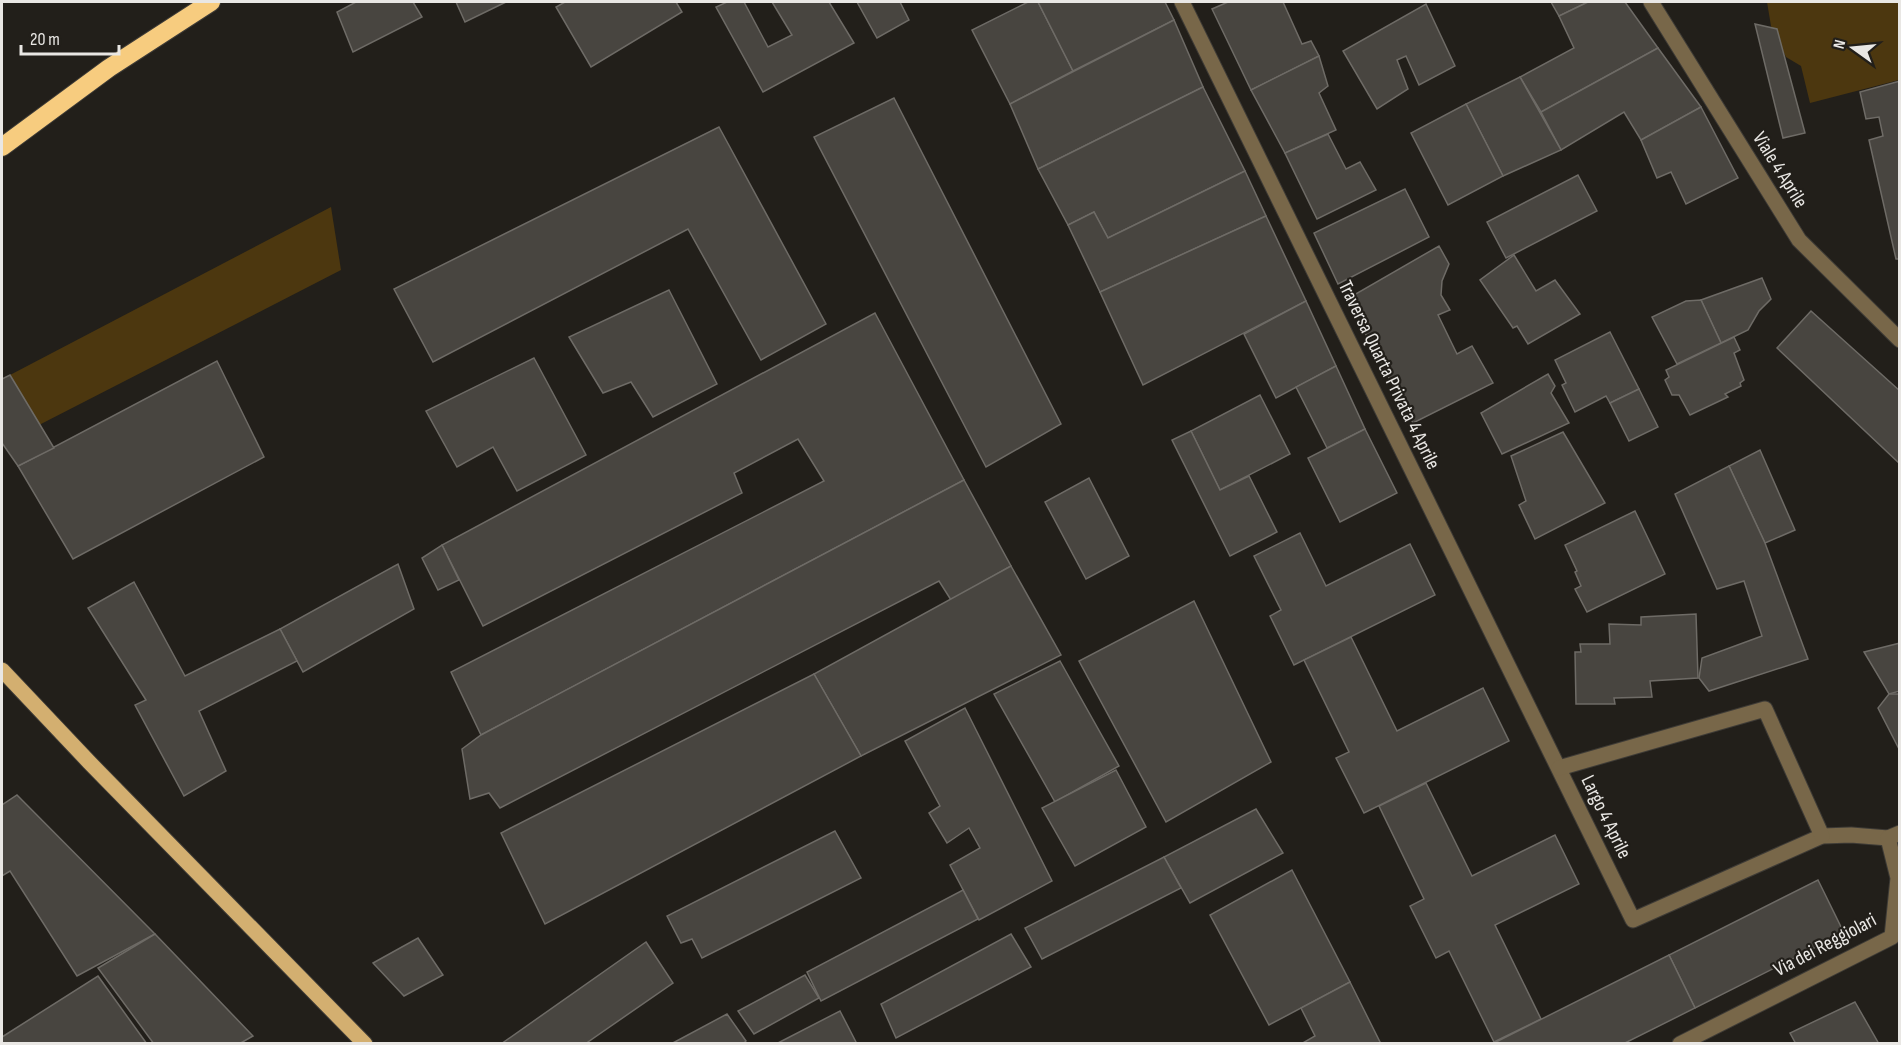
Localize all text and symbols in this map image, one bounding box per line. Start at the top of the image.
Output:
scale bar [21,18,118,56]
north arrow [1823,18,1883,78]
text: 20 m [30,29,60,50]
text: N [1830,38,1850,51]
street label: Viale 4 Aprile [1747,127,1813,213]
street label: Traversa Quarta Privata 4 Aprile [1333,277,1445,473]
street label: Largo 4 Aprile [1576,771,1636,863]
street label: Via dei Reggiolari [1770,908,1880,982]

